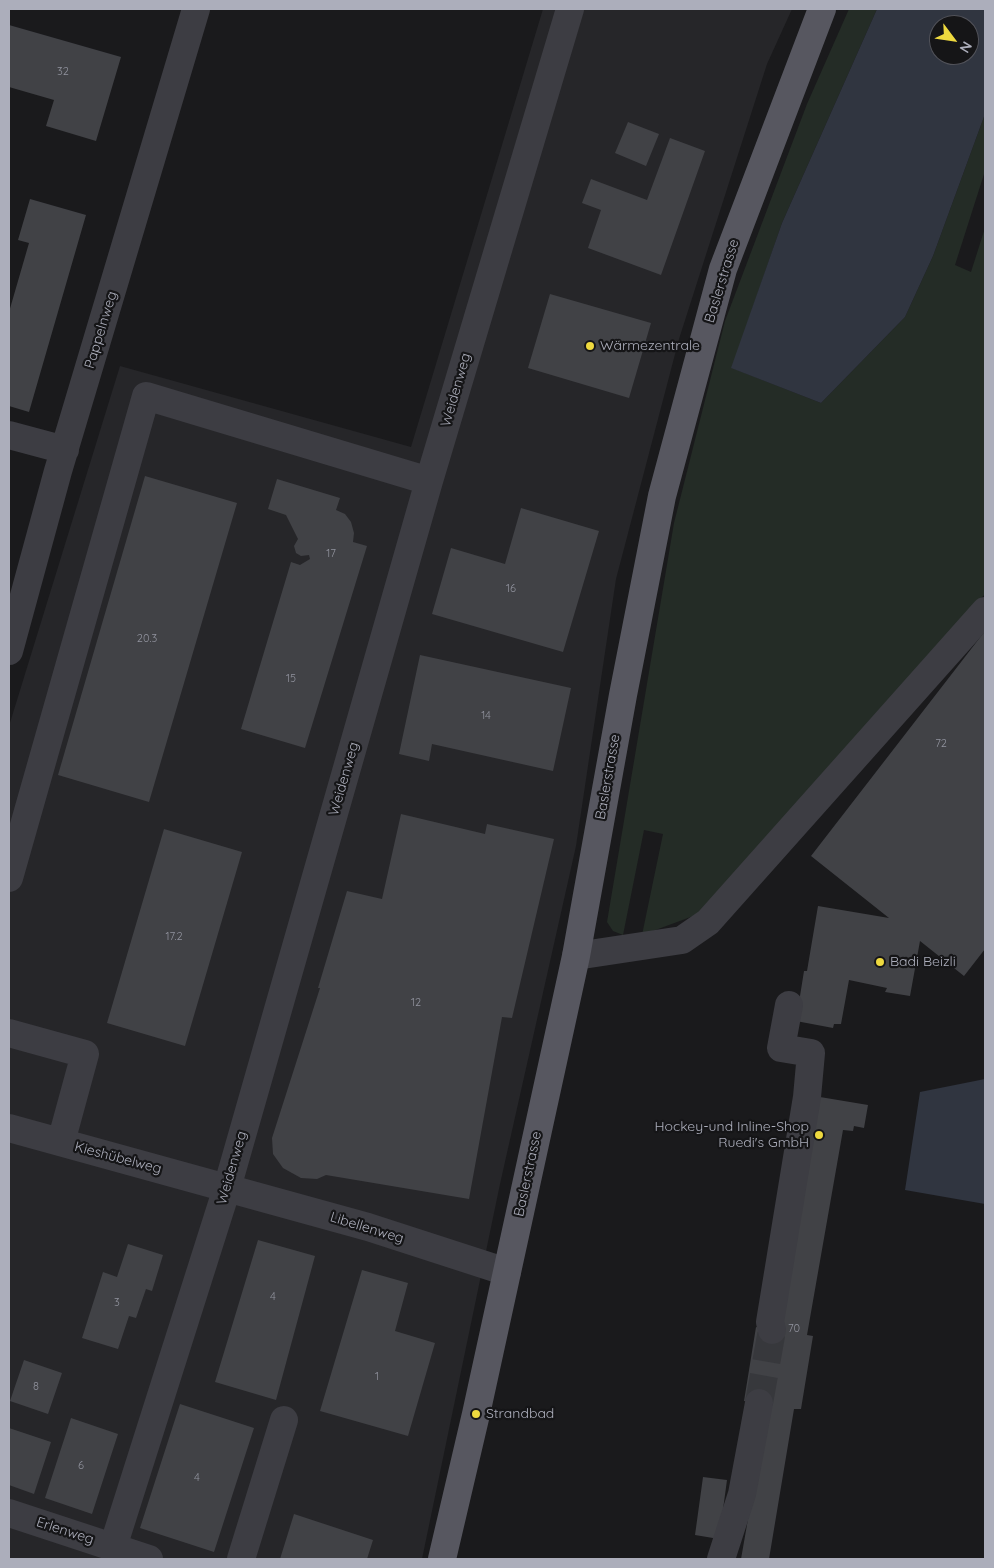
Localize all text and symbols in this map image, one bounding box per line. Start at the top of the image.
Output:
north arrow [929,15,979,65]
text: N [956,38,976,56]
house number: 32 [57,65,69,79]
street label: Baslerstrasse [701,237,743,325]
street label: Pappelnweg [81,289,121,371]
place label: Wärmezentrale [600,338,700,354]
marker: Wärmezentrale [584,340,596,352]
street label: Weidenweg [437,351,475,429]
house number: 17 [326,547,336,561]
house number: 16 [506,582,516,596]
house number: 20.3 [137,632,157,646]
house number: 15 [286,672,296,686]
house number: 14 [481,709,491,723]
street label: Baslerstrasse [592,733,624,821]
house number: 72 [935,737,947,751]
street label: Weidenweg [325,740,363,818]
house number: 17.2 [165,930,183,944]
place label: Badi Beizli [890,954,956,970]
marker: Badi Beizli [874,956,886,968]
house number: 12 [411,996,421,1010]
place label: Hockey-und Inline-Shop Ruedi's GmbH [654,1119,809,1152]
street label: Weidenweg [213,1129,251,1207]
marker: Hockey-und Inline-Shop Ruedi's GmbH [813,1129,825,1141]
street label: Baslerstrasse [511,1130,545,1218]
street label: Kieshübelweg [73,1138,163,1178]
street label: Libellenweg [328,1209,406,1247]
house number: 4 [270,1290,276,1304]
house number: 3 [114,1296,120,1310]
house number: 70 [788,1322,800,1336]
house number: 1 [375,1370,379,1384]
house number: 8 [33,1380,39,1394]
place label: Strandbad [486,1406,554,1422]
marker: Strandbad [470,1408,482,1420]
house number: 6 [78,1459,84,1473]
house number: 4 [194,1471,200,1485]
street label: Erlenweg [34,1514,96,1548]

